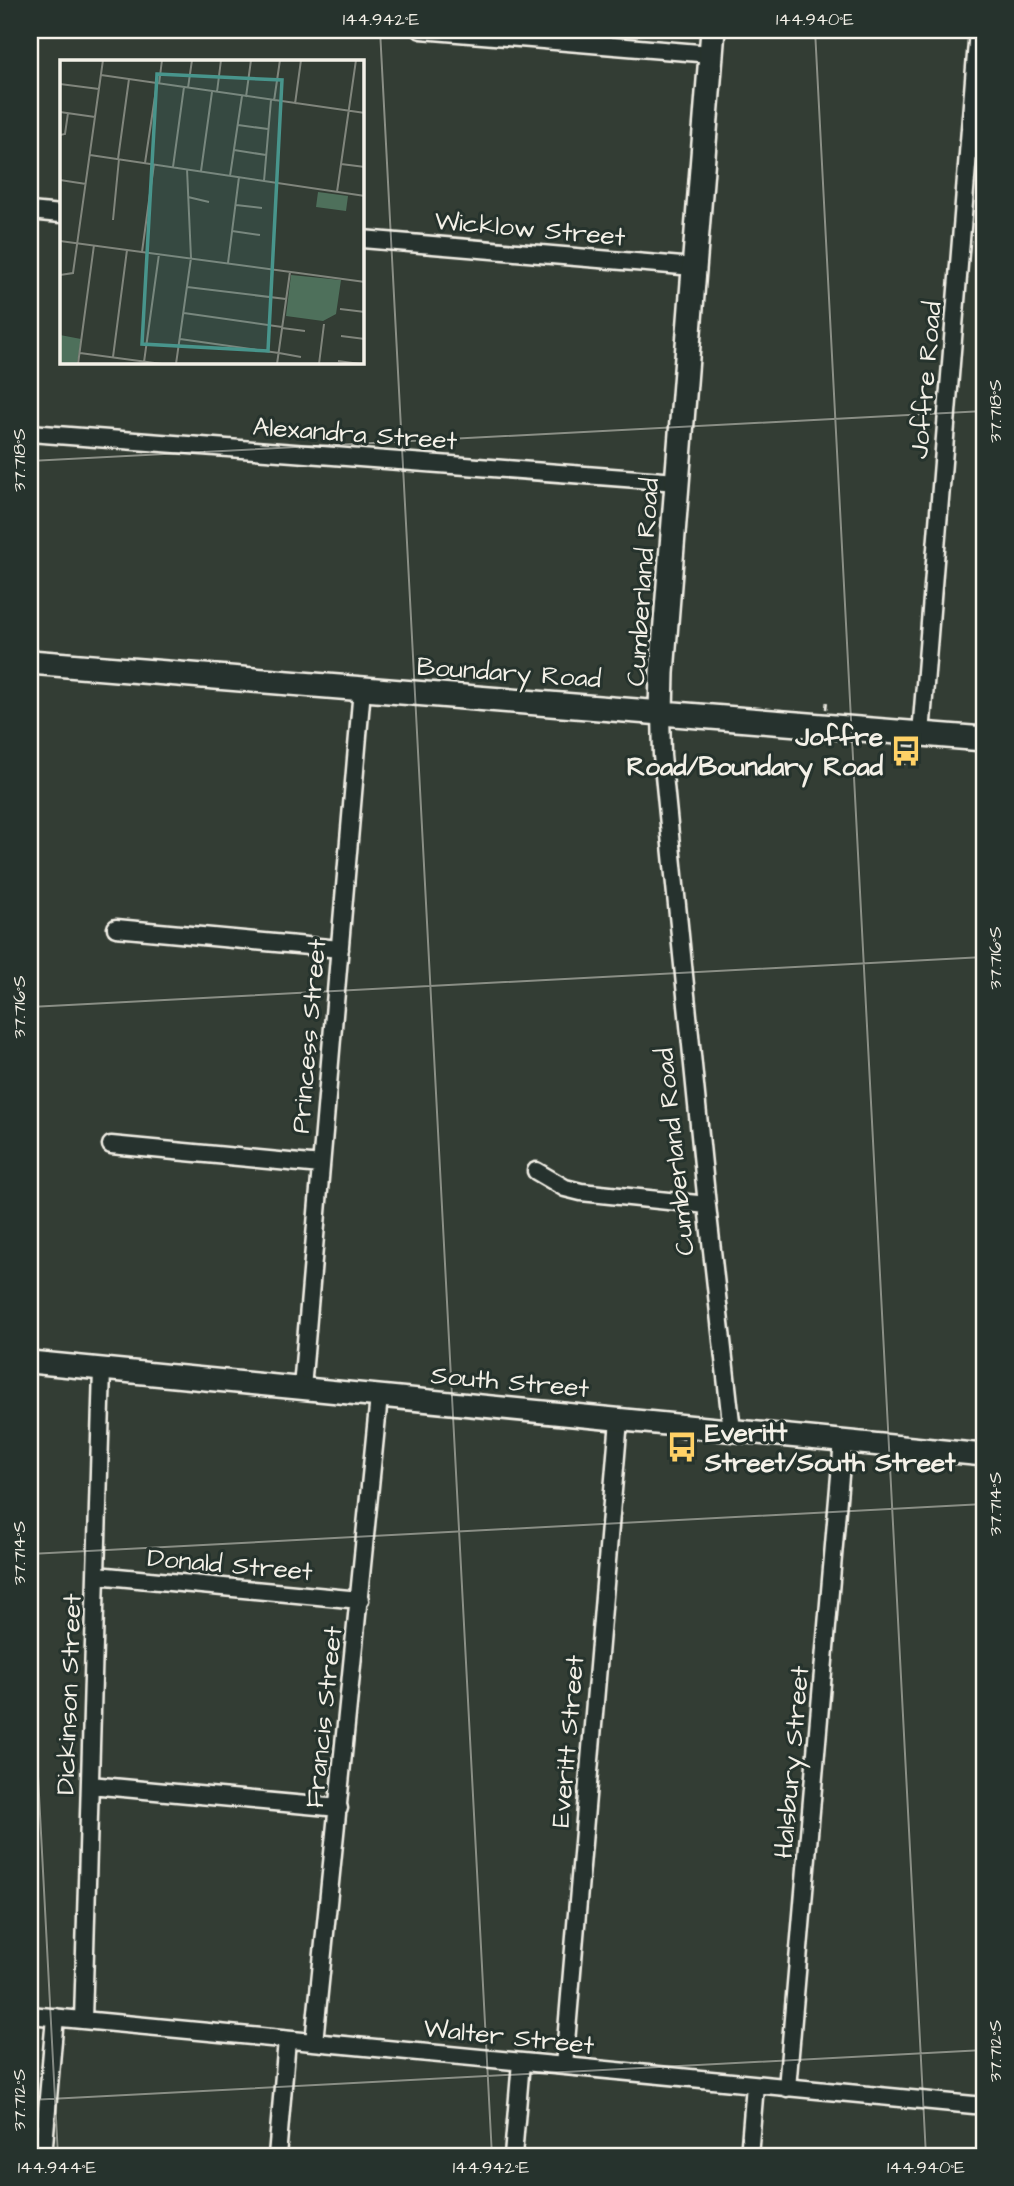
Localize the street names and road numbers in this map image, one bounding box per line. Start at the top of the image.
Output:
street label: Wicklow Street [433,203,627,255]
street label: Joffre Road [901,300,951,460]
street label: Alexandra Street [252,409,459,459]
street label: Cumberland Road [618,477,668,687]
street label: Boundary Road [415,649,602,699]
street label: Princess Street [283,937,335,1135]
street label: Cumberland Road [646,1046,704,1258]
street label: South Street [429,1357,591,1407]
street label: Donald Street [146,1540,315,1590]
street label: Dickinson Street [47,1592,91,1795]
street label: Francis Street [297,1624,351,1810]
street label: Everitt Street [543,1653,594,1829]
street label: Halsbury Street [766,1664,820,1860]
street label: Walter Street [422,2010,596,2064]

